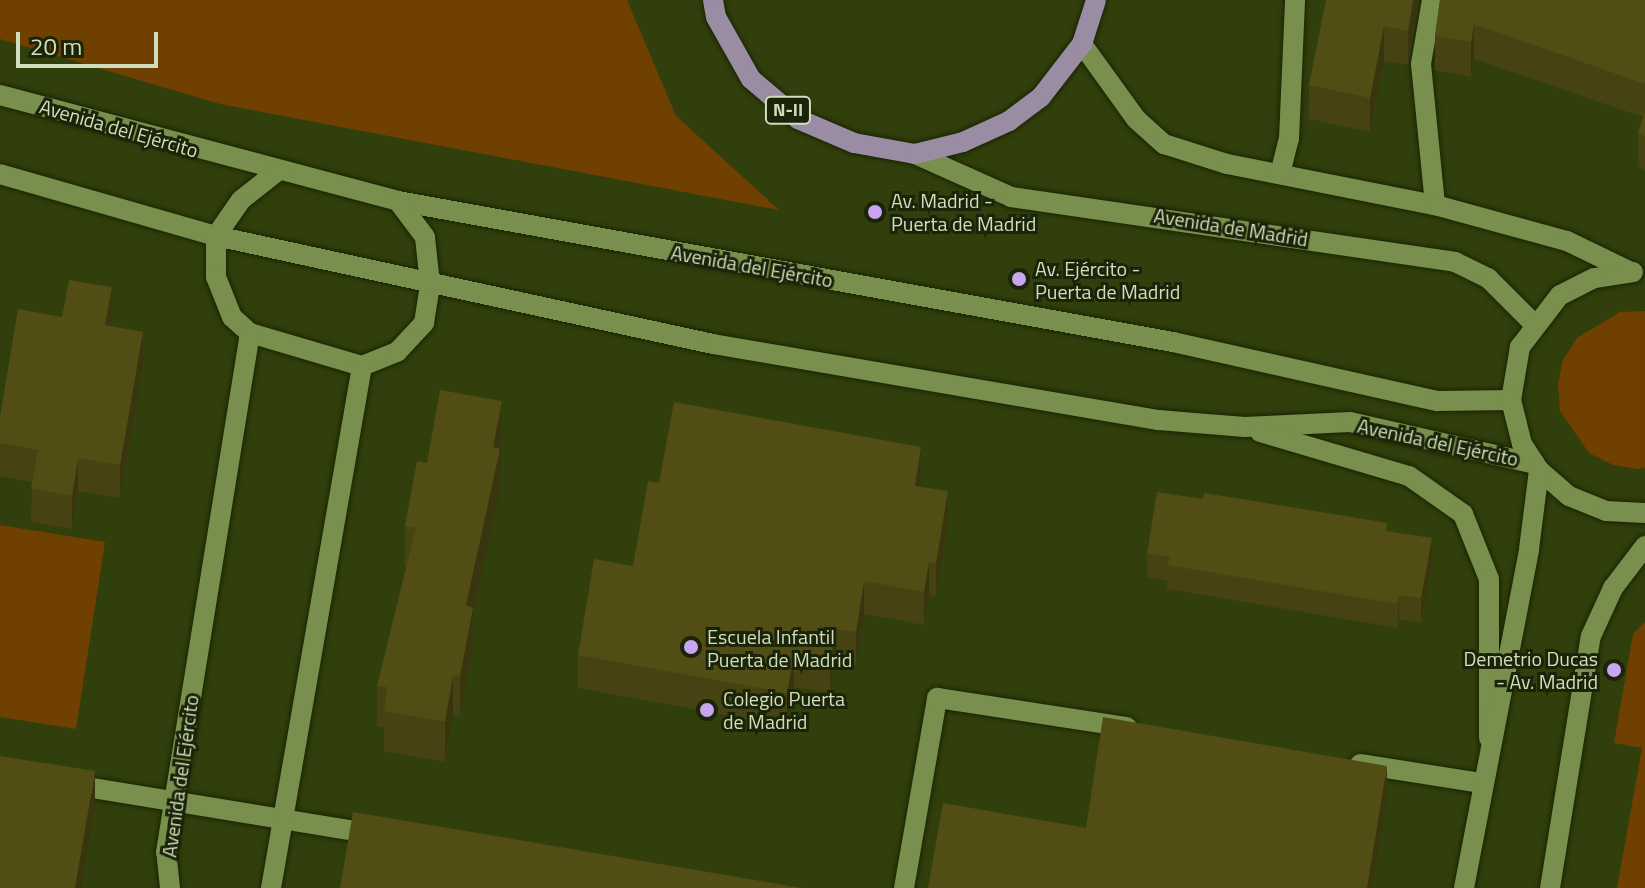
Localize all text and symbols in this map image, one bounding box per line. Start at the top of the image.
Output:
scale bar [20,16,162,66]
text: 20 m [30,28,82,64]
street label: Avenida del Ejército [37,94,201,162]
road number: N-II [764,96,812,124]
place label: Av. Madrid - Puerta de Madrid [891,188,1036,235]
marker: Av. Madrid - Puerta de Madrid [866,203,884,221]
street label: Avenida de Madrid [1152,203,1310,251]
street label: Avenida del Ejército [669,240,835,292]
place label: Av. Ejército - Puerta de Madrid [1035,256,1180,303]
marker: Av. Ejército - Puerta de Madrid [1010,270,1028,288]
street label: Avenida del Ejército [1355,413,1521,471]
place label: Escuela Infantil Puerta de Madrid [707,624,852,671]
marker: Escuela Infantil Puerta de Madrid [682,638,700,656]
place label: Demetrio Ducas - Av. Madrid [1463,646,1598,693]
marker: Demetrio Ducas - Av. Madrid [1605,661,1623,679]
place label: Colegio Puerta de Madrid [723,686,845,733]
street label: Avenida del Ejército [157,693,203,859]
marker: Colegio Puerta de Madrid [698,701,716,719]

